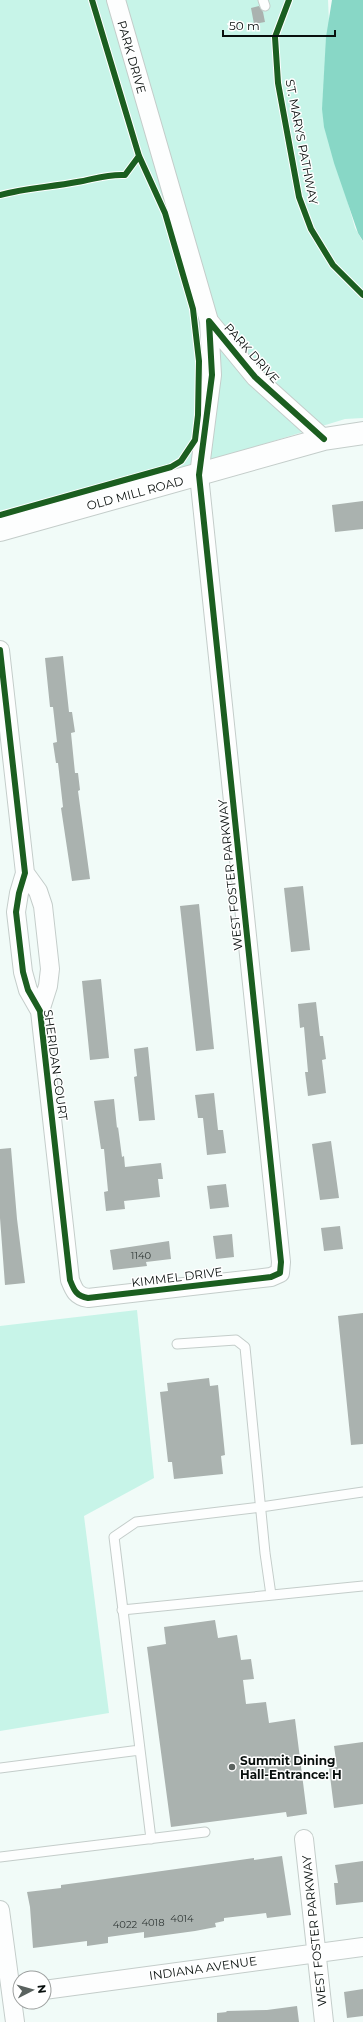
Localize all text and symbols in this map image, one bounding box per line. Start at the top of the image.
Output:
scale bar [223,12,335,38]
text: 50 m [229,18,260,33]
street label: PARK DRIVE [114,19,150,95]
street label: ST. MARYS PATHWAY [282,78,322,206]
street label: PARK DRIVE [221,320,283,386]
street label: OLD MILL ROAD [85,473,185,513]
street label: WEST FOSTER PARKWAY [215,798,245,951]
street label: SHERIDAN COURT [41,1009,71,1122]
house number: 1140 [131,1249,152,1262]
street label: KIMMEL DRIVE [131,1264,223,1290]
place label: Summit Dining Hall-Entrance: H [240,1753,342,1782]
marker: Summit Dining Hall-Entrance: H [227,1762,237,1772]
street label: WEST FOSTER PARKWAY [299,1854,329,2007]
house number: 4014 [170,1912,194,1925]
house number: 4018 [141,1916,165,1929]
house number: 4022 [113,1918,138,1931]
street label: INDIANA AVENUE [148,1953,258,1983]
north arrow [12,1970,52,2010]
text: N [35,1984,49,1994]

